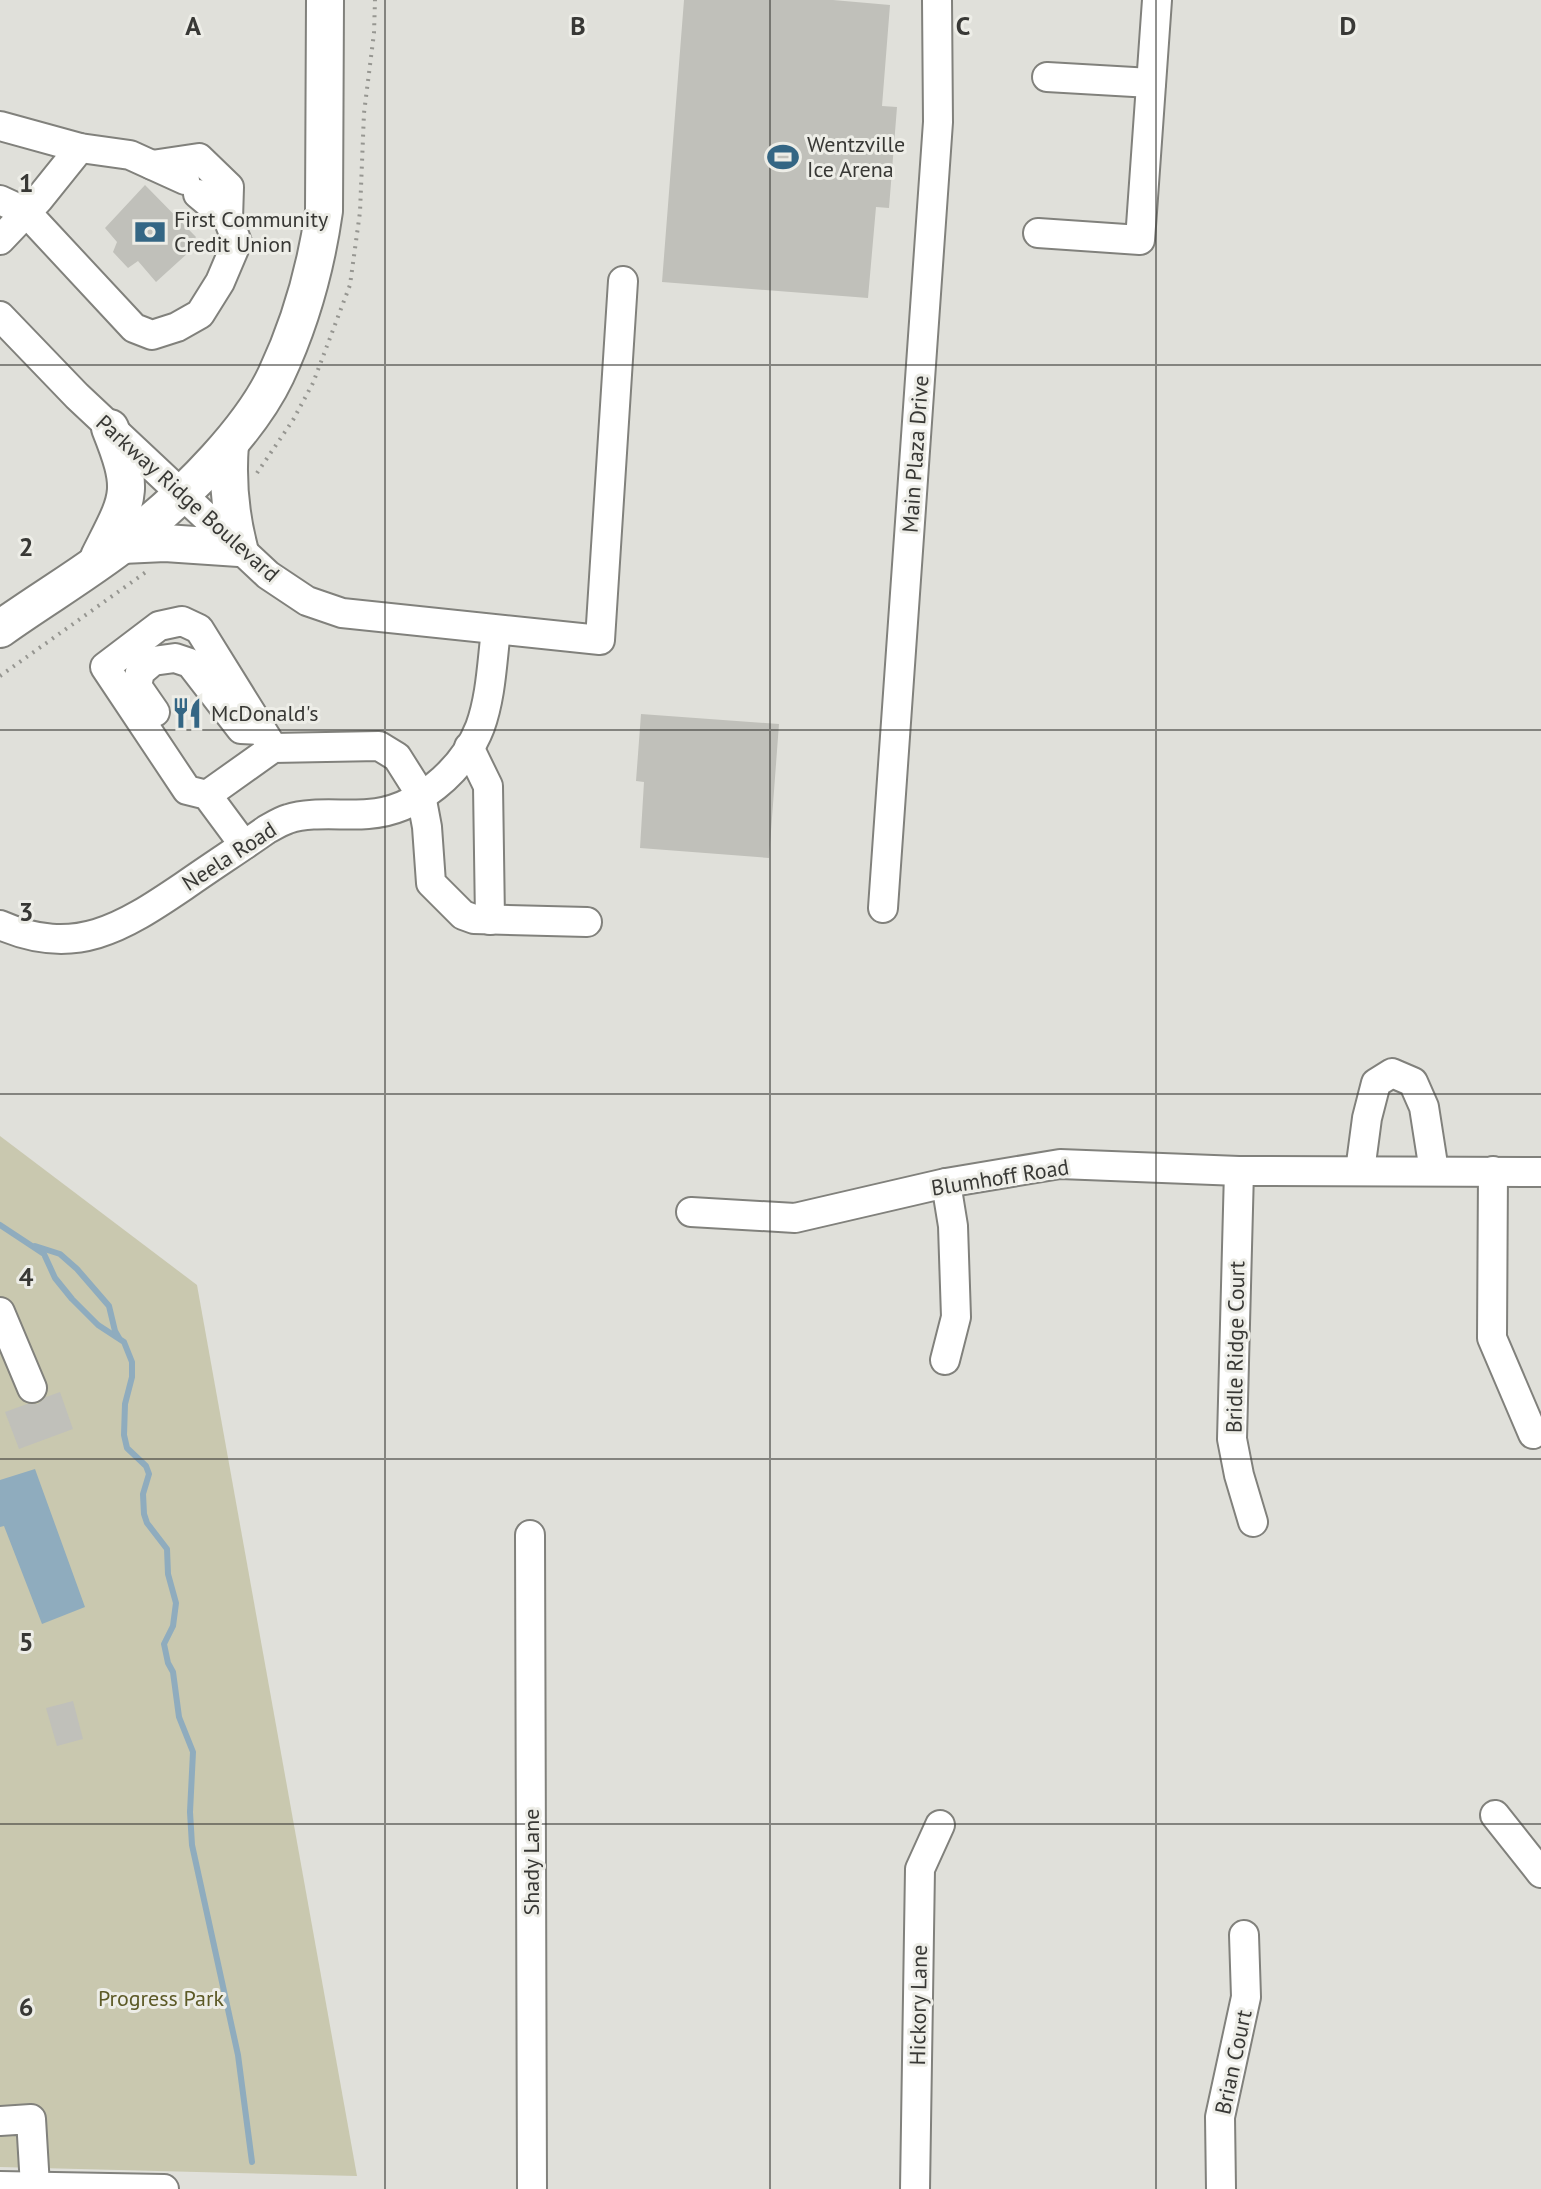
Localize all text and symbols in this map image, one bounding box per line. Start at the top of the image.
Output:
text: A [185,9,201,42]
text: B [570,9,586,42]
text: C [956,9,970,42]
text: D [1340,9,1356,42]
place label: Wentzville Ice Arena [807,130,905,183]
sports icon: Wentzville Ice Arena [766,140,800,174]
text: 1 [19,166,33,199]
place label: First Community Credit Union [174,205,329,258]
bank icon: First Community Credit Union [133,215,167,249]
street label: Main Plaza Drive [896,374,934,534]
street label: Parkway Ridge Boulevard [91,408,285,588]
text: 2 [19,530,33,563]
restaurant icon: McDonald's [170,696,204,730]
place label: McDonald's [211,699,318,727]
street label: Neela Road [177,815,281,897]
text: 3 [19,895,33,928]
street label: Blumhoff Road [929,1152,1071,1202]
text: 4 [19,1260,34,1293]
street label: Bridle Ridge Court [1219,1260,1251,1433]
text: 5 [19,1625,33,1658]
street label: Shady Lane [517,1809,545,1915]
street label: Hickory Lane [903,1944,933,2066]
park label: Progress Park [98,1984,225,2012]
text: 6 [19,1990,33,2023]
street label: Brian Court [1208,2007,1258,2117]

